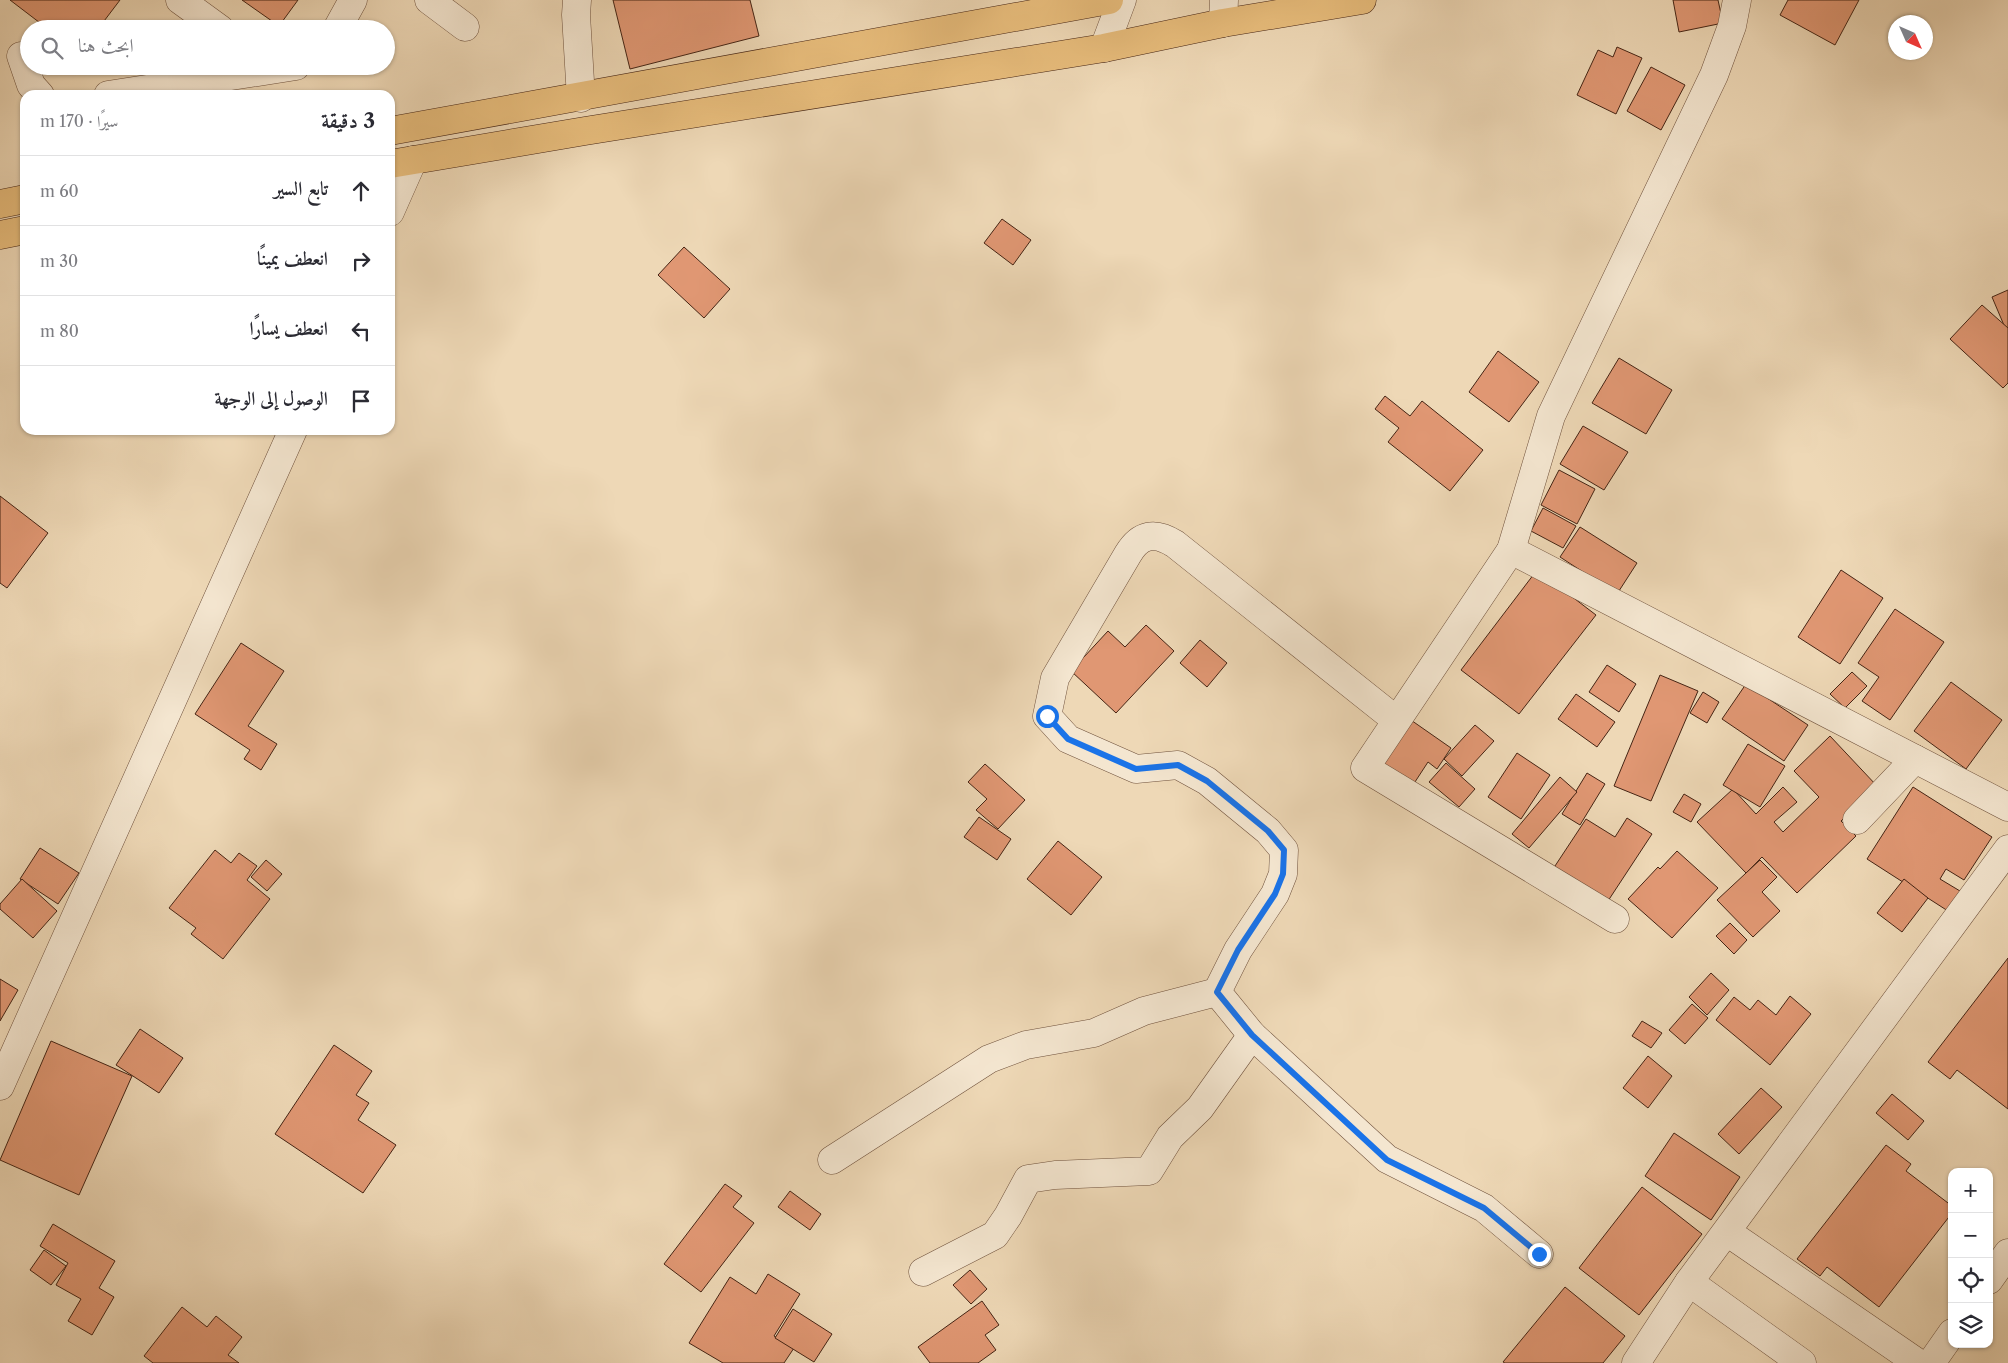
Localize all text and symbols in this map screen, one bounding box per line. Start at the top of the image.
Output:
north arrow [1888,15,1933,60]
search box [20,20,395,75]
icon: search [38,34,66,62]
text: ابحث هنا [78,34,134,57]
text: 3 دقيقة [321,108,375,133]
text: سيرًا · 170 m [40,111,118,131]
text: تابع السير [274,177,328,200]
icon: ahead [347,177,375,205]
text: 60 m [40,181,79,201]
text: انعطف يمينًا [257,247,328,270]
icon: right [347,247,375,275]
text: 30 m [40,251,78,271]
text: انعطف يسارًا [249,317,328,340]
icon: left [347,317,375,345]
text: 80 m [40,321,79,341]
text: الوصول إلى الوجهة [214,387,328,410]
icon: arrive [347,387,375,415]
route start [1036,705,1059,728]
map controls [1948,1168,1993,1348]
button: + [1948,1168,1993,1213]
button: − [1948,1213,1993,1258]
route end [1528,1243,1551,1266]
button: locate [1948,1258,1993,1303]
button: layers [1948,1303,1993,1348]

